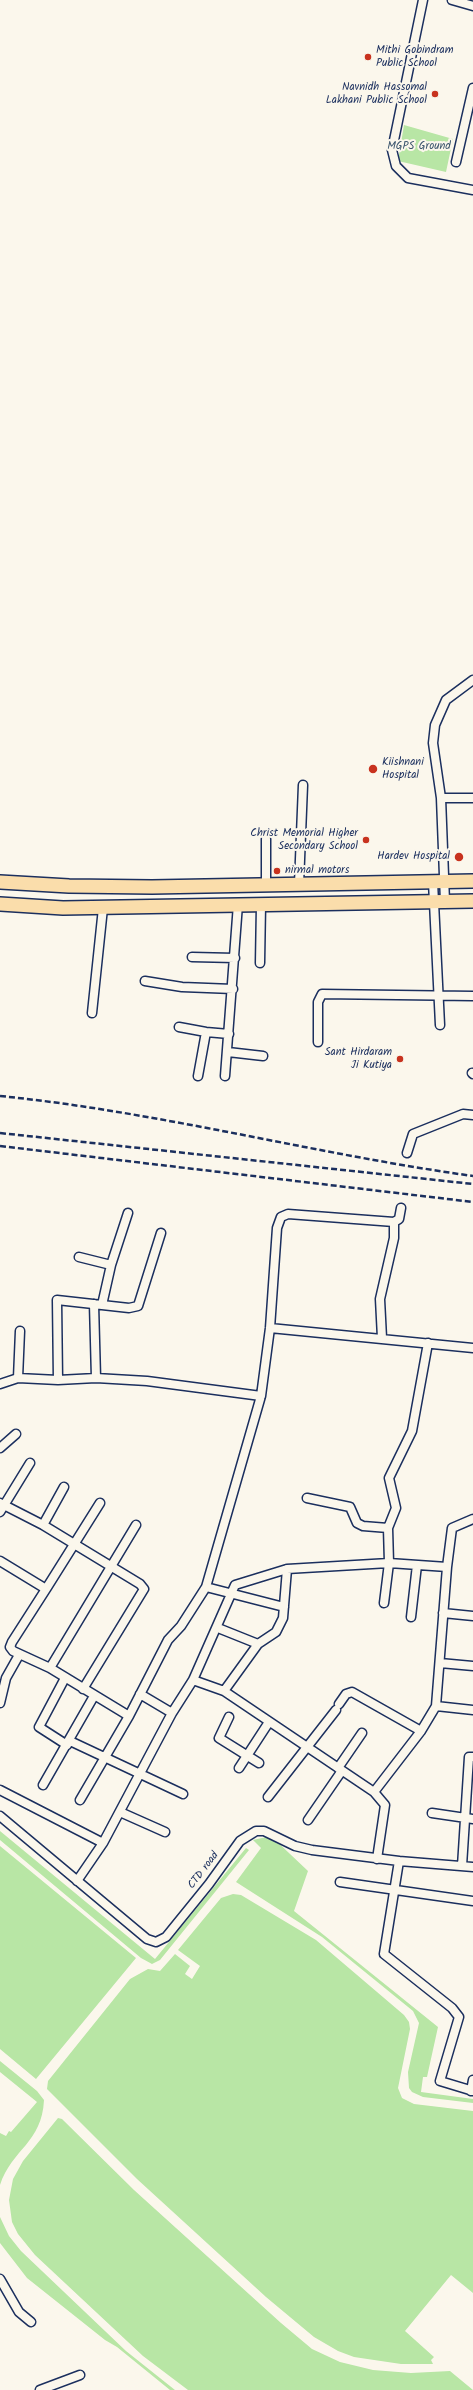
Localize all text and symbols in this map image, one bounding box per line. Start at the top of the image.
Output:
place label: Mithi Gobindram Public School [376,44,453,70]
marker: Mithi Gobindram Public School [363,52,373,62]
place label: Navnidh Hassomal Lakhani Public School [326,81,427,107]
marker: Navnidh Hassomal Lakhani Public School [430,89,440,99]
park label: MGPS Ground [387,140,451,154]
place label: Kiishnani Hospital [382,756,424,782]
marker: Kiishnani Hospital [367,763,379,775]
place label: Christ Memorial Higher Secondary School [250,827,358,853]
marker: Christ Memorial Higher Secondary School [361,835,371,845]
place label: Hardev Hospital [377,850,450,864]
marker: Hardev Hospital [453,851,465,863]
place label: nirmal motors [285,864,349,878]
marker: nirmal motors [272,866,282,876]
place label: Sant Hirdaram Ji Kutiya [325,1046,392,1072]
marker: Sant Hirdaram Ji Kutiya [395,1054,405,1064]
street label: CTD road [186,1850,222,1892]

